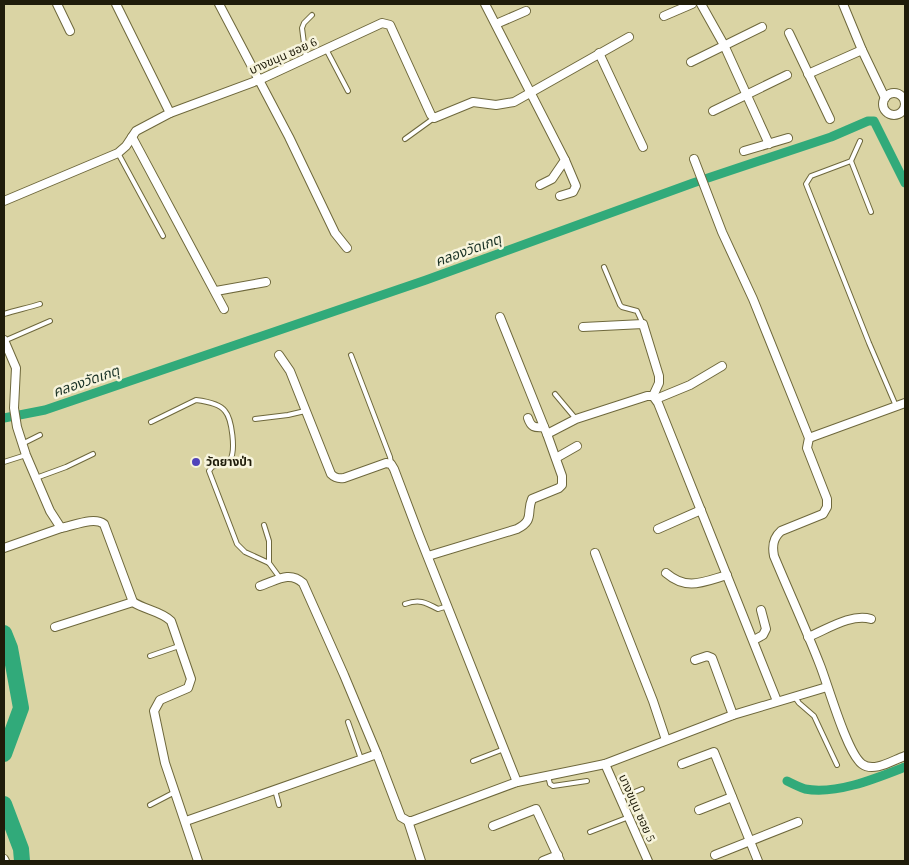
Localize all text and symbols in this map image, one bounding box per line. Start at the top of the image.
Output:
street label: บางขนุน ซอย 6 [247,35,319,77]
water label: คลองวัดเกตุ [433,231,505,270]
water label: คลองวัดเกตุ [51,363,123,401]
place label: วัดยางป่า [206,455,252,469]
marker: วัดยางป่า [190,456,202,468]
street label: บางขนุน ซอย 5 [616,772,658,844]

